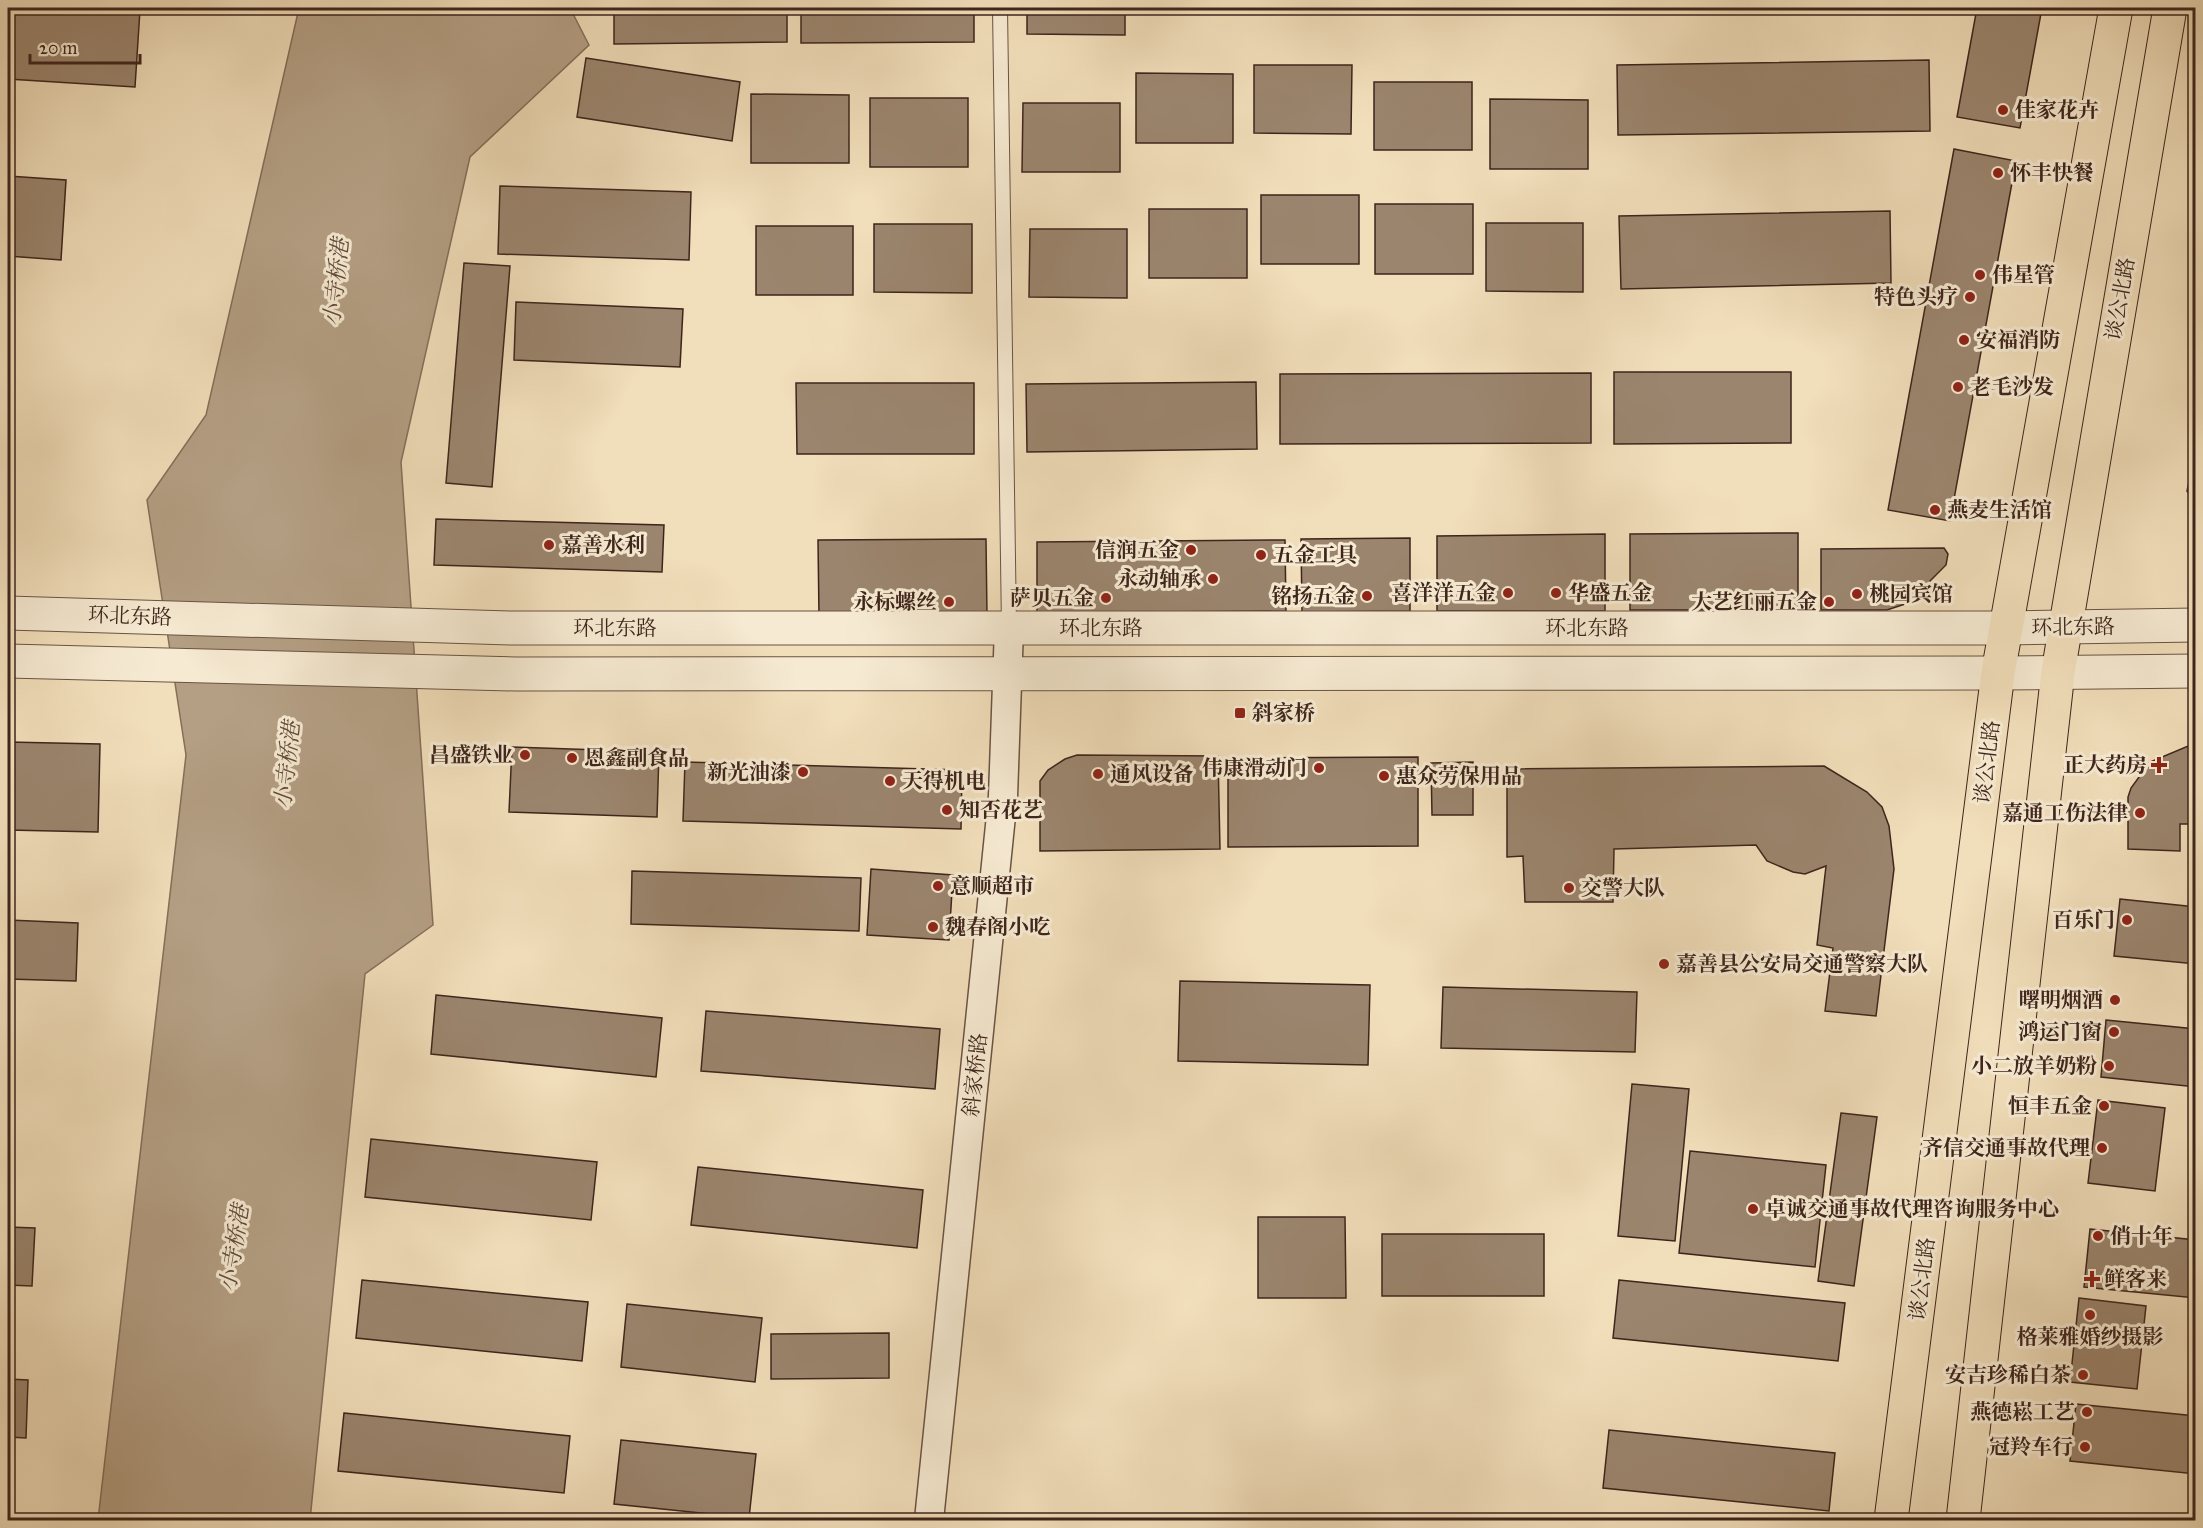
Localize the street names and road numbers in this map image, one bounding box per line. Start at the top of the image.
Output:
street label: 谈公北路 [2100,255,2140,343]
street label: 环北东路 [88,602,172,630]
street label: 环北东路 [2031,613,2115,641]
street label: 环北东路 [573,615,657,641]
street label: 环北东路 [1059,615,1143,641]
street label: 环北东路 [1545,615,1629,641]
street label: 谈公北路 [1969,719,2005,805]
street label: 斜家桥路 [958,1032,992,1118]
street label: 谈公北路 [1904,1236,1940,1322]

